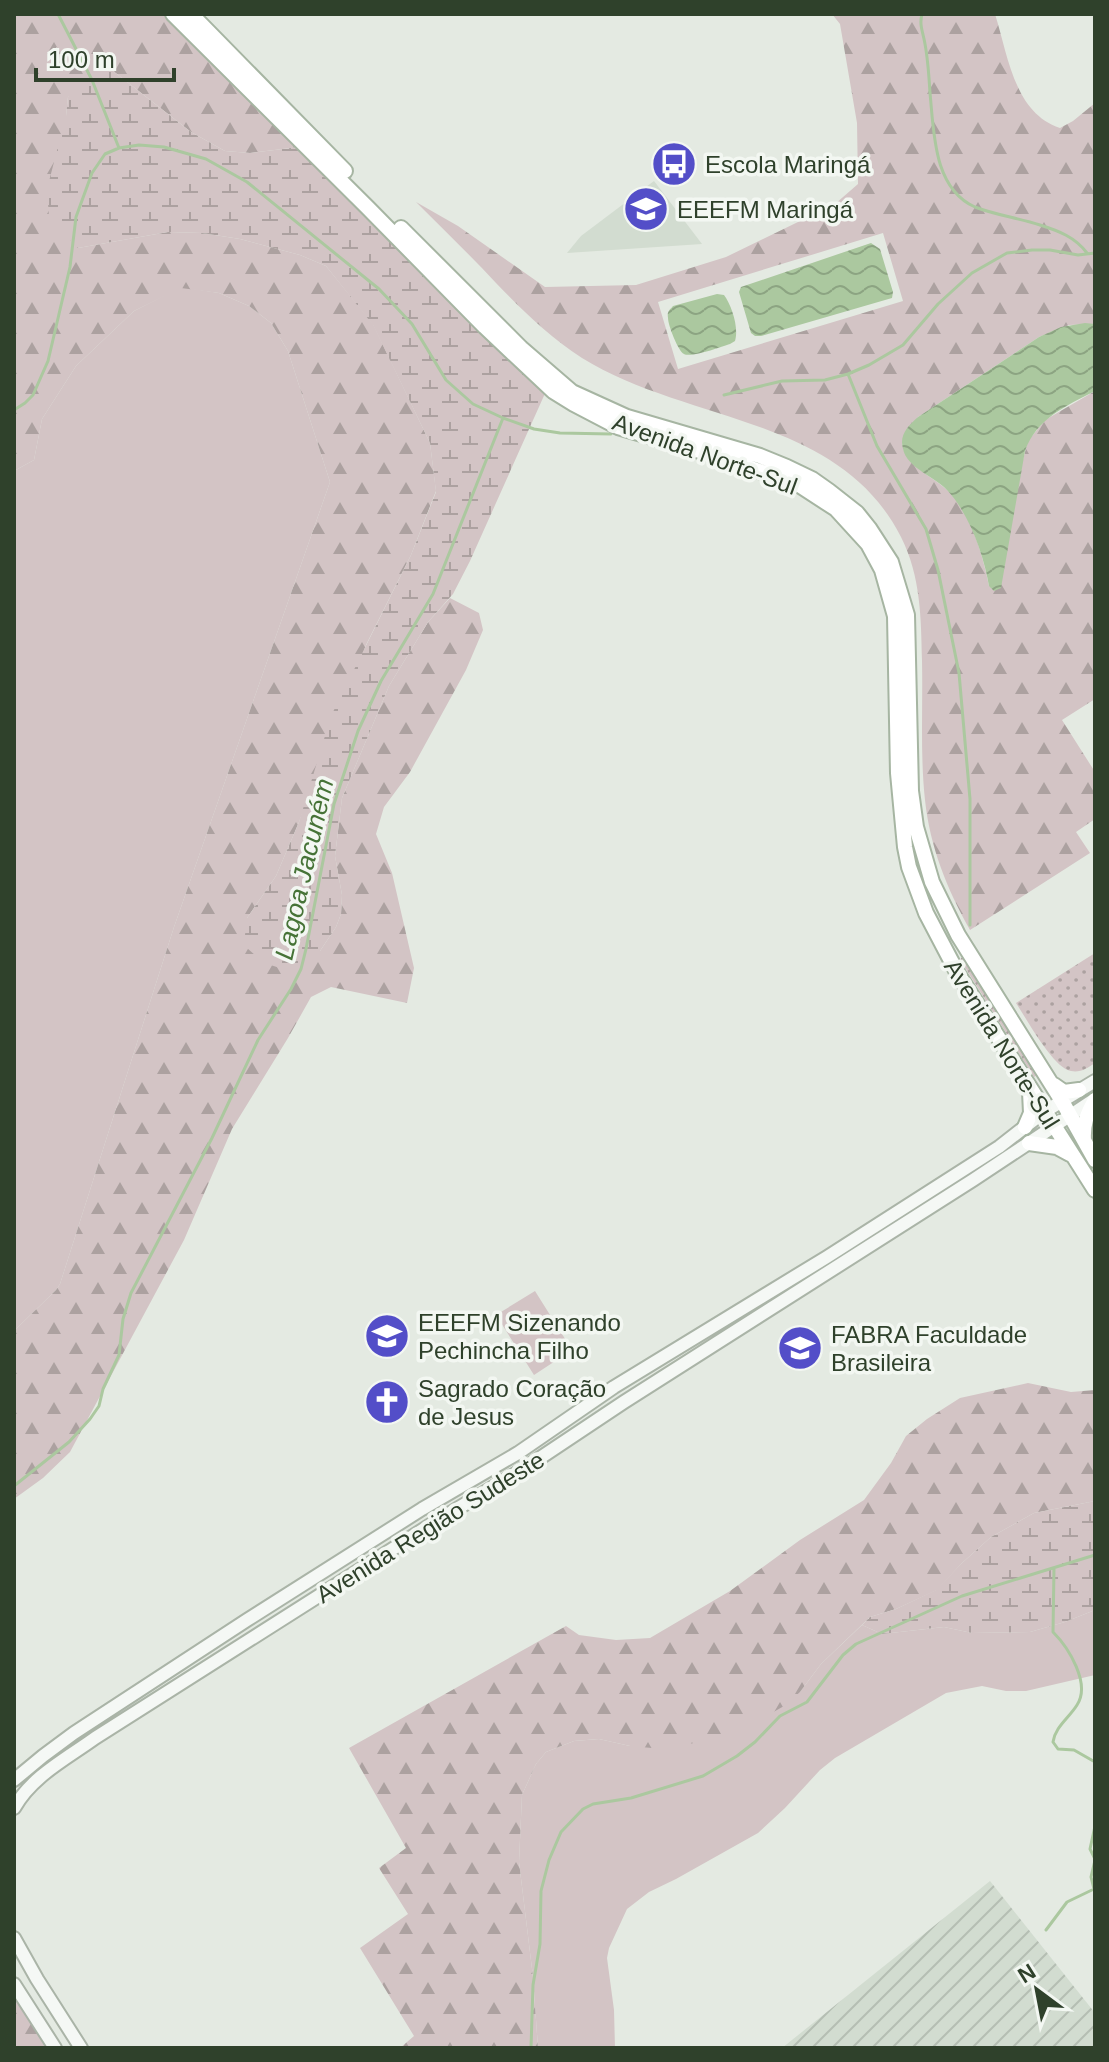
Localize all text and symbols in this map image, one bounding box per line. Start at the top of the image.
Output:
scale bar [36,32,174,82]
text: 100 m [48,46,115,73]
bus stop icon: Escola Maringá [650,140,698,188]
place label: Escola Maringá [705,151,871,178]
school or university icon: EEEFM Maringá [622,185,670,233]
place label: EEEFM Maringá [677,196,854,223]
street label: Avenida Norte-Sul [609,408,801,500]
water label: Lagoa Jacuném [269,775,339,963]
street label: Avenida Norte-Sul [939,954,1065,1134]
place label: EEEFM Sizenando Pechincha Filho [418,1309,621,1364]
school or university icon: EEEFM Sizenando Pechincha Filho [363,1312,411,1360]
place label: FABRA Faculdade Brasileira [831,1321,1027,1376]
school or university icon: FABRA Faculdade Brasileira [776,1324,824,1372]
place label: Sagrado Coração de Jesus [418,1375,606,1430]
church icon: Sagrado Coração de Jesus [363,1378,411,1426]
street label: Avenida Região Sudeste [311,1446,549,1608]
north arrow [997,1950,1077,2030]
text: N [1013,1959,1040,1988]

